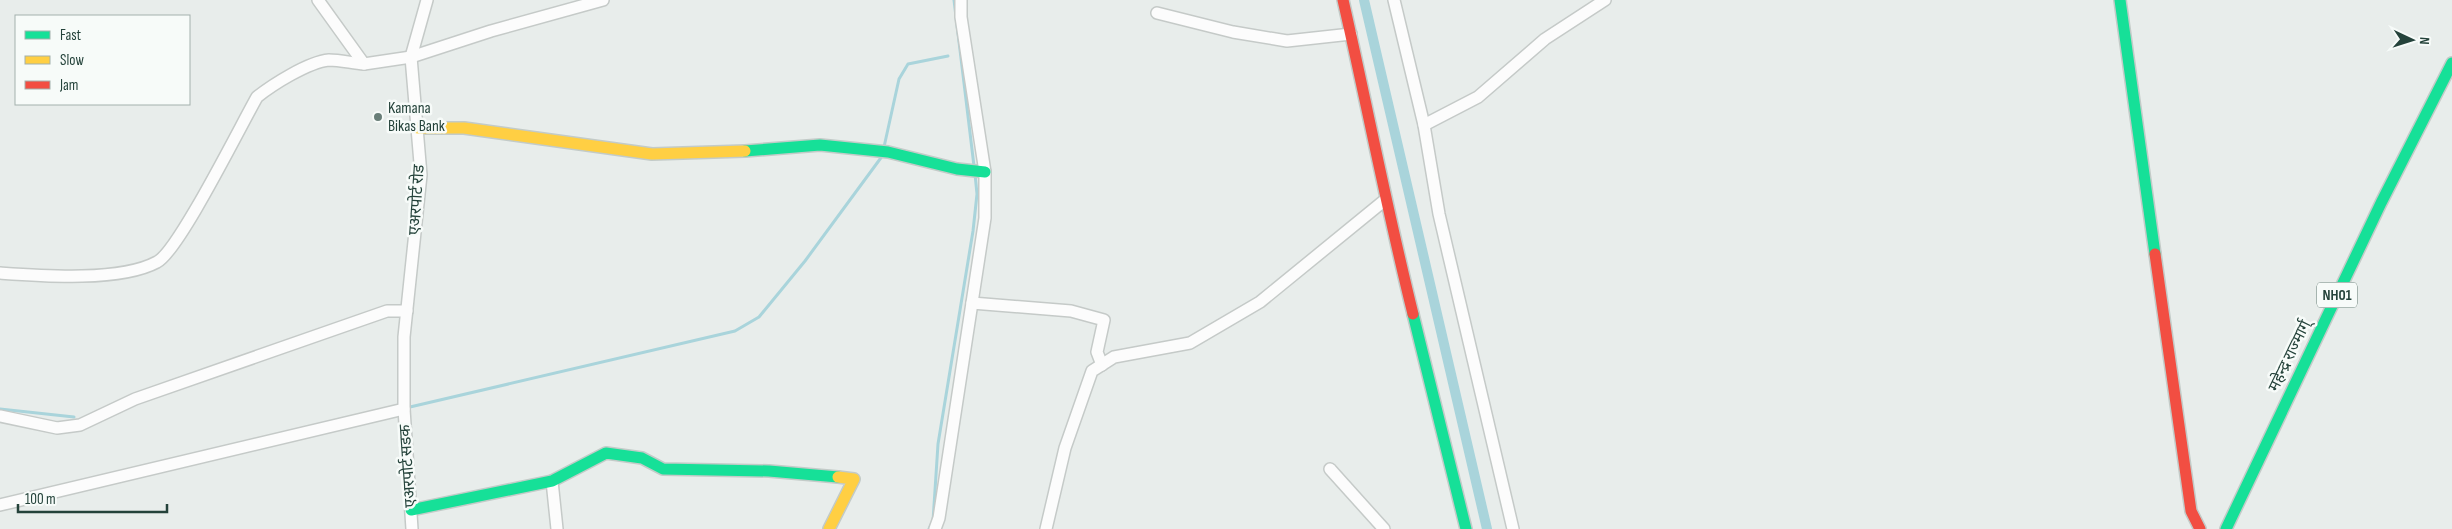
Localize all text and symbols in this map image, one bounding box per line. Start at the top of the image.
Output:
legend [15,15,190,105]
north arrow [2387,15,2437,65]
text: Fast [60,26,82,45]
text: N [2416,37,2433,45]
text: Slow [60,51,84,70]
text: Jam [59,76,78,95]
place label: Kamana Bikas Bank [388,99,445,136]
marker: Kamana Bikas Bank [372,111,384,123]
street label: एअरपोर्ट रोड [404,164,429,236]
road number: NH01 [2317,282,2357,308]
street label: महेन्द्र राज्मार्ग् [2264,314,2317,395]
street label: एअरपोर्ट सडक [395,423,420,508]
scale bar [18,482,166,514]
text: 100 m [25,490,56,509]

